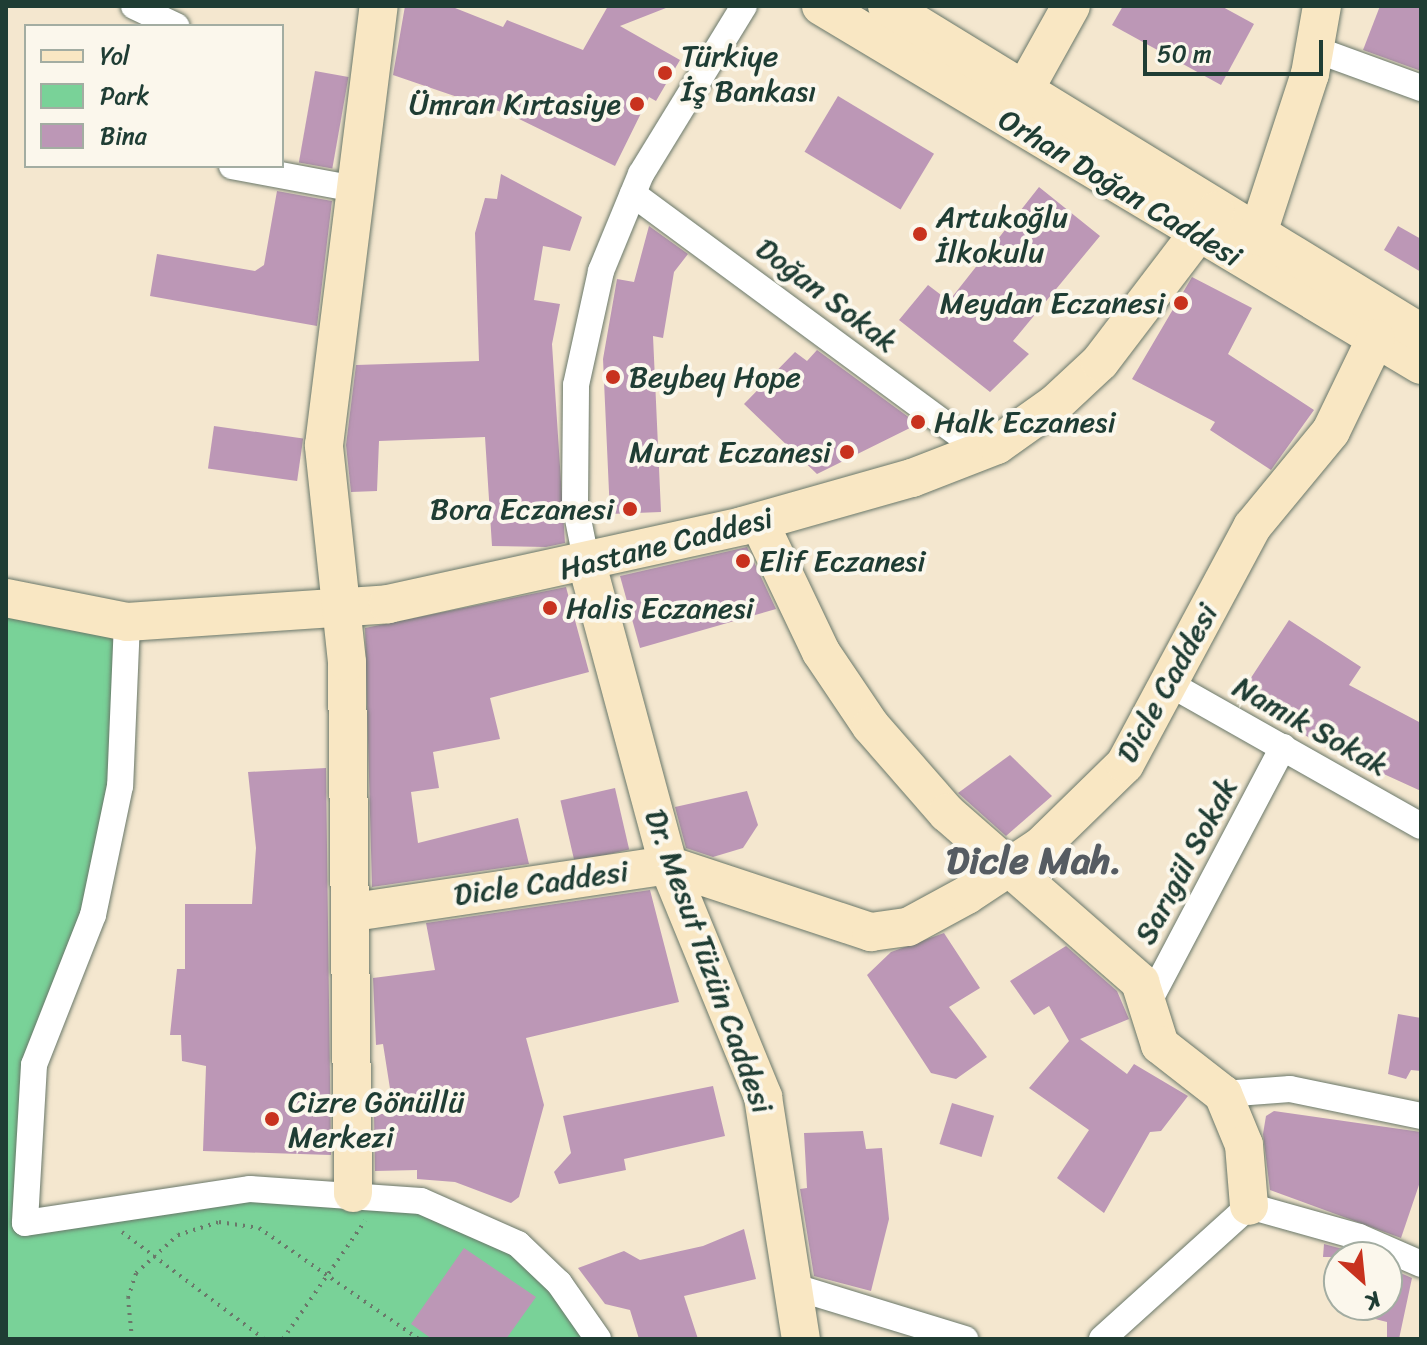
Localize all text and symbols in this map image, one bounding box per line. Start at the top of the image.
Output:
legend [24,24,284,168]
scale bar [1147,24,1327,74]
text: 50 m [1157,33,1212,75]
text: Yol [100,35,130,77]
place label: Türkiye İş Bankası [681,38,816,108]
marker: Türkiye İş Bankası [656,64,674,82]
text: Park [100,75,149,117]
place label: Ümran Kırtasiye [409,86,621,122]
marker: Ümran Kırtasiye [628,95,646,113]
street label: Orhan Doğan Caddesi [993,102,1247,274]
text: Bina [100,115,147,157]
place label: Artukoğlu İlkokulu [936,199,1068,270]
marker: Artukoğlu İlkokulu [911,225,929,243]
street label: Doğan Sokak [749,230,905,360]
place label: Meydan Eczanesi [940,285,1165,321]
marker: Meydan Eczanesi [1172,294,1190,312]
place label: Beybey Hope [629,359,801,395]
marker: Beybey Hope [604,368,622,386]
place label: Halk Eczanesi [934,404,1117,440]
marker: Halk Eczanesi [909,413,927,431]
place label: Murat Eczanesi [627,434,831,470]
marker: Murat Eczanesi [838,443,856,461]
place label: Bora Eczanesi [430,491,614,527]
street label: Hastane Caddesi [556,500,776,588]
marker: Bora Eczanesi [621,500,639,518]
place label: Elif Eczanesi [759,543,928,579]
marker: Elif Eczanesi [734,552,752,570]
place label: Halis Eczanesi [566,590,755,626]
street label: Dicle Caddesi [1109,598,1225,768]
marker: Halis Eczanesi [541,599,559,617]
street label: Namık Sokak [1227,669,1395,783]
street label: Sarıgül Sokak [1127,772,1245,950]
street label: Dr. Mesut Tüzün Caddesi [637,804,781,1118]
district label: Dicle Mah. [947,838,1121,884]
street label: Dicle Caddesi [452,853,630,913]
place label: Cizre Gönüllü Merkezi [288,1084,464,1154]
marker: Cizre Gönüllü Merkezi [263,1110,281,1128]
north arrow [1323,1241,1403,1321]
text: K [1358,1281,1388,1321]

